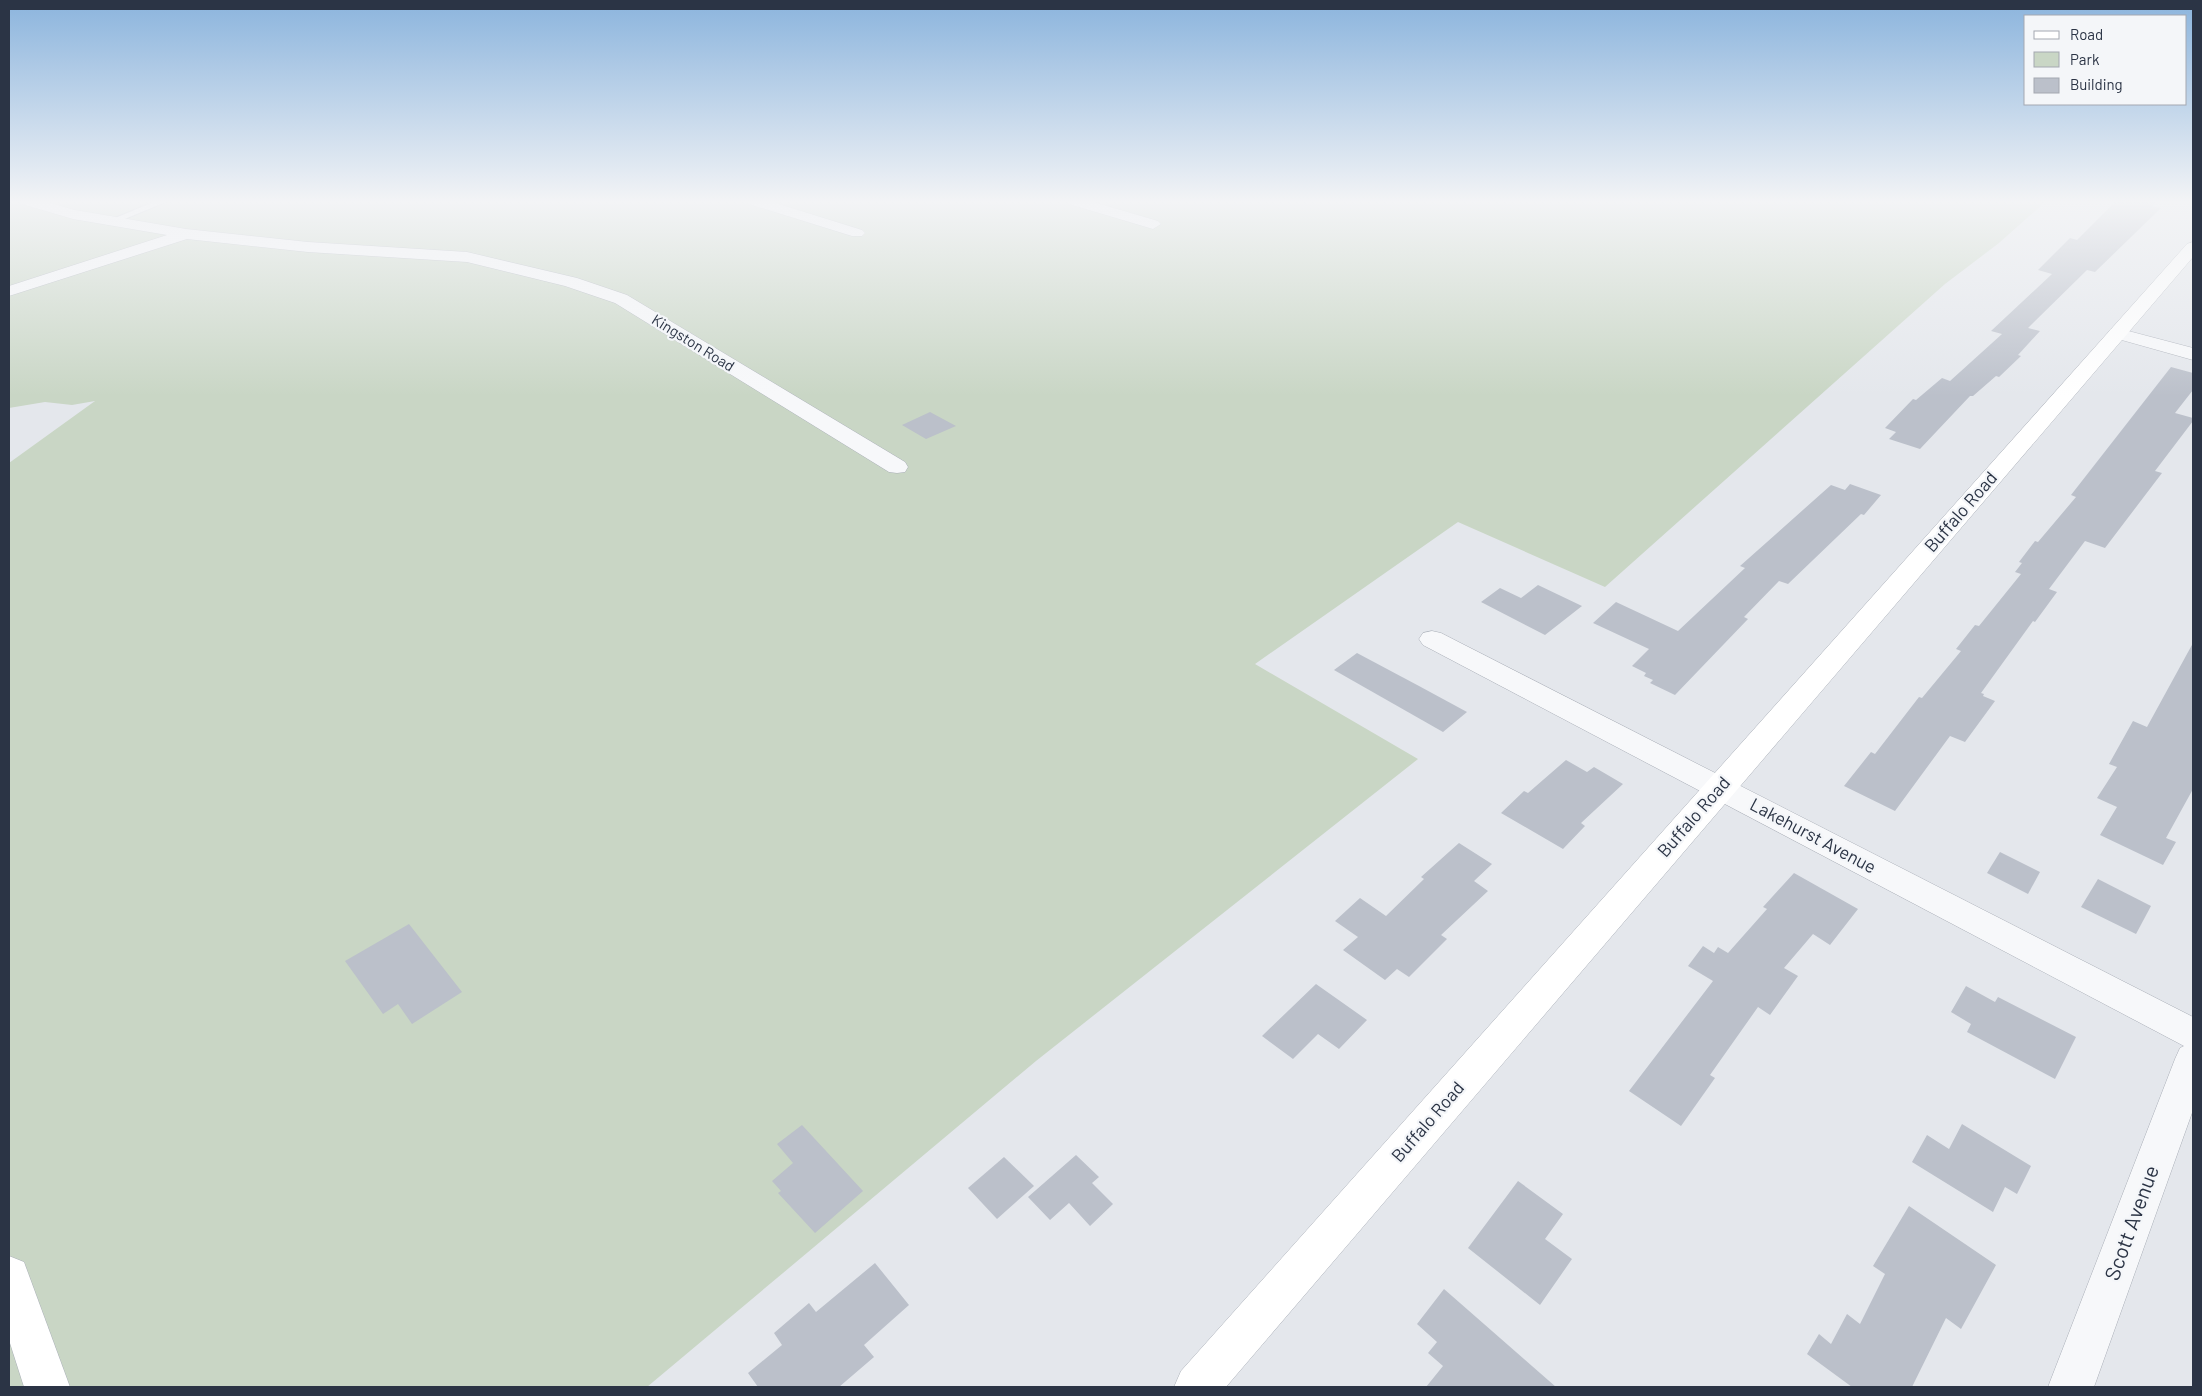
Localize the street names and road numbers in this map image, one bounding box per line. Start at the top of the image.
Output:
street label: Kingston Road [649,310,738,375]
street label: Buffalo Road [1919,466,2001,556]
street label: Buffalo Road [1652,771,1734,861]
street label: Lakehurst Avenue [1747,793,1880,878]
street label: Buffalo Road [1386,1076,1468,1166]
street label: Scott Avenue [2098,1162,2163,1283]

